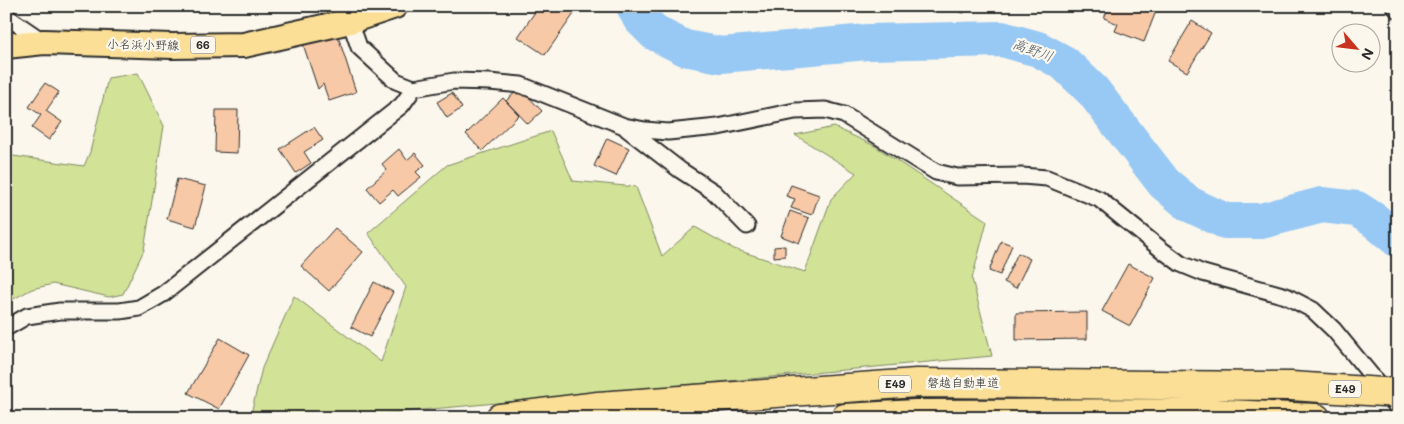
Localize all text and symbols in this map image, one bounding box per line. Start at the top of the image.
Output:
north arrow [1332,22,1382,72]
water label: 高野川 [1010,33,1056,66]
street label: 小名浜小野線 [107,35,179,53]
road number: 66 [190,36,216,54]
text: N [1357,45,1379,63]
street label: 磐越自動車道 [927,374,999,390]
road number: E49 [879,376,911,392]
road number: E49 [1329,380,1361,398]

